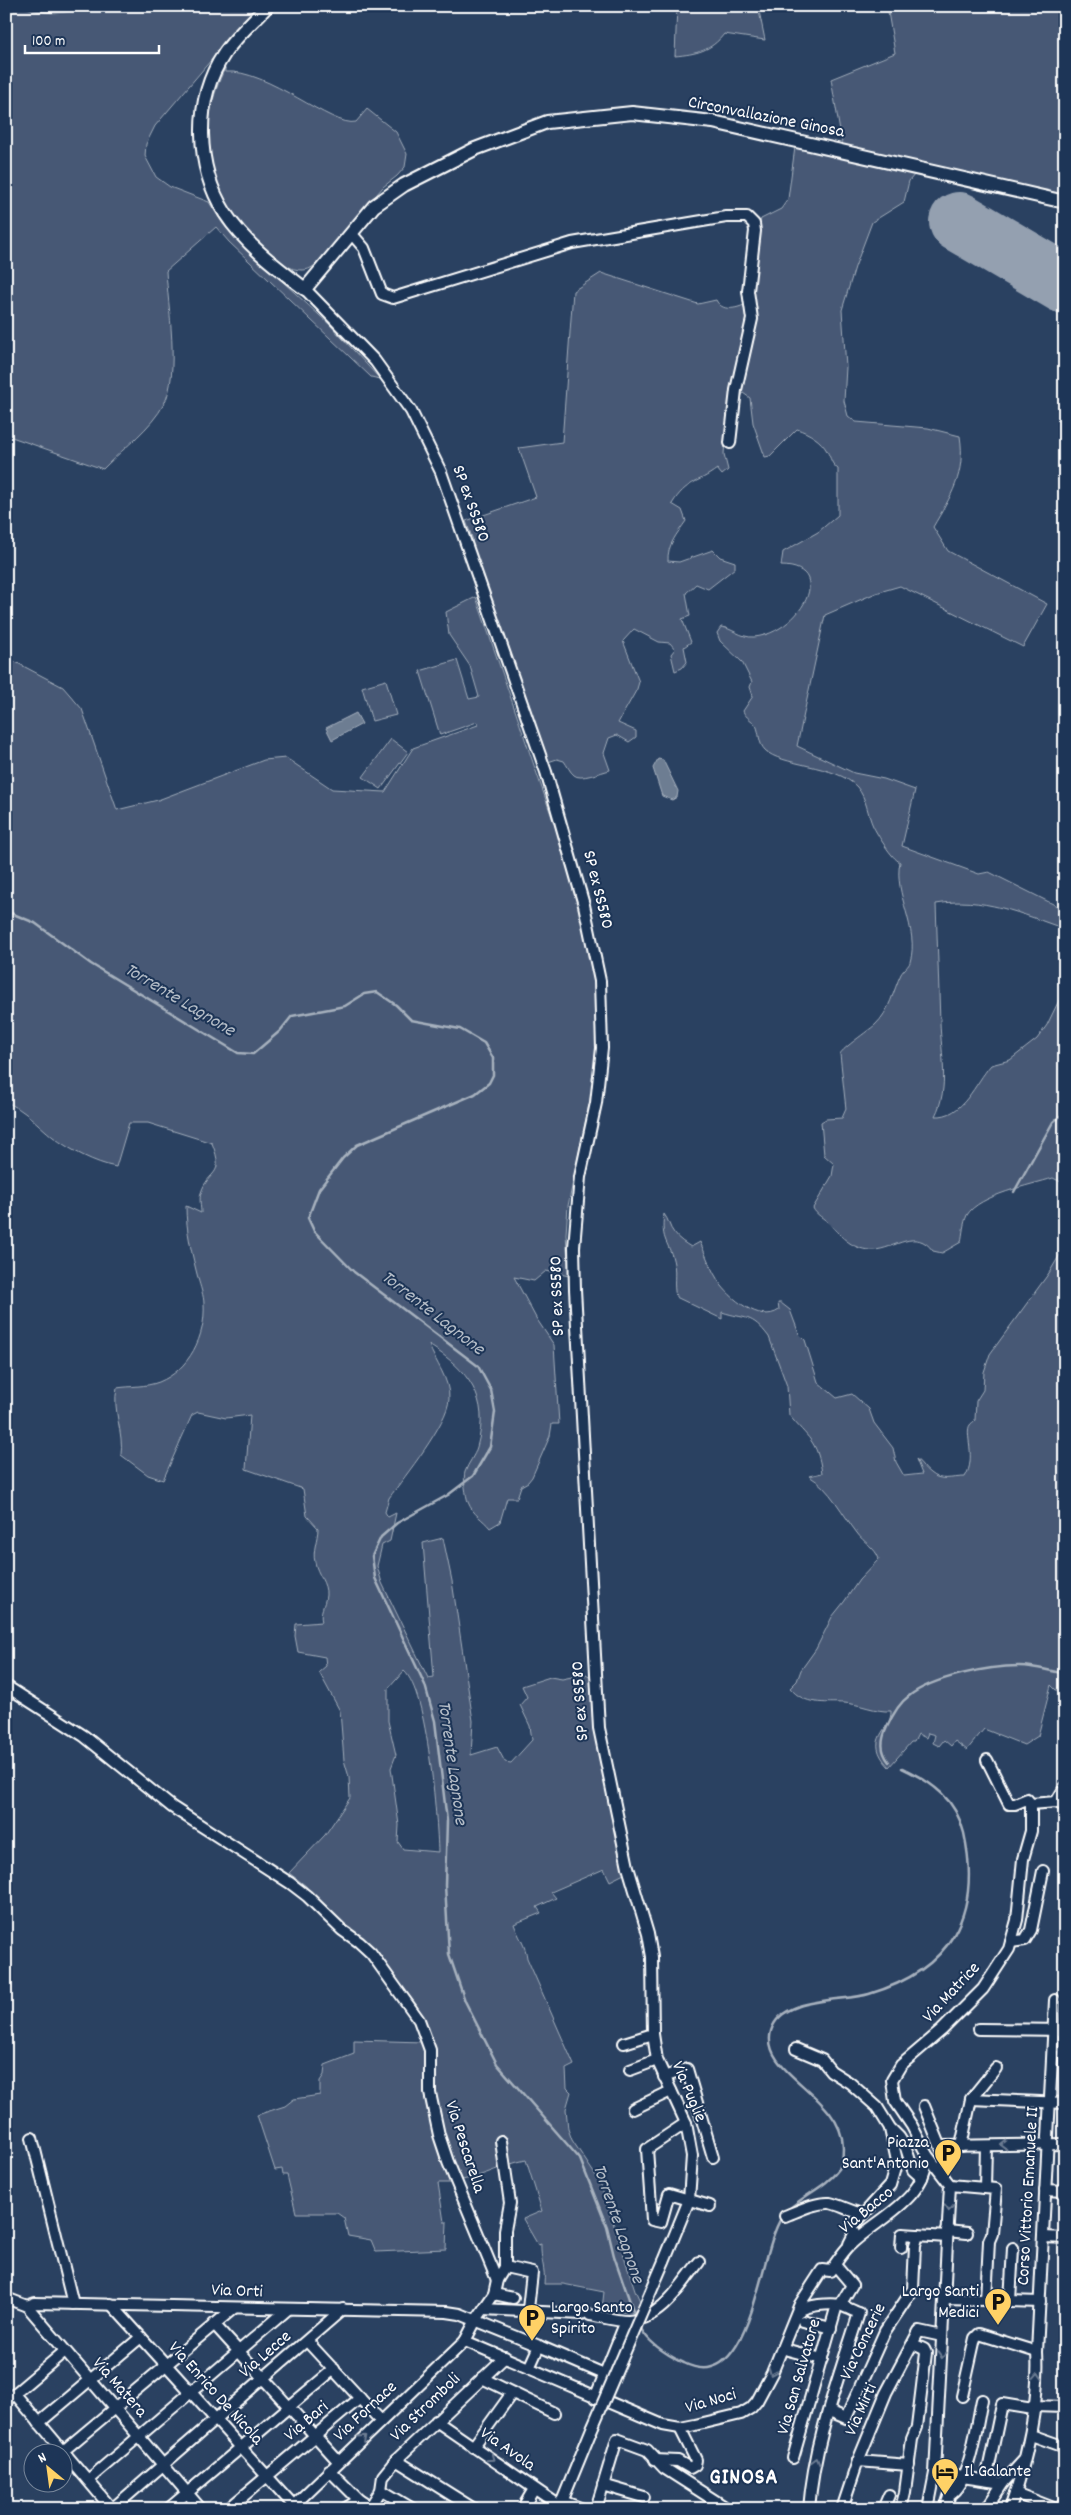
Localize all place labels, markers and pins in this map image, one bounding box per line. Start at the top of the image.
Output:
place label: Piazza Sant'Antonio [842,2131,930,2177]
parking icon: Piazza Sant'Antonio [933,2138,963,2177]
place label: Largo Santi Medici [902,2280,979,2326]
parking icon: Largo Santi Medici [983,2287,1013,2326]
place label: Largo Santo Spirito [551,2296,633,2342]
parking icon: Largo Santo Spirito [517,2303,547,2342]
hotel icon: Il Galante [930,2457,960,2496]
place label: Il Galante [964,2460,1031,2485]

